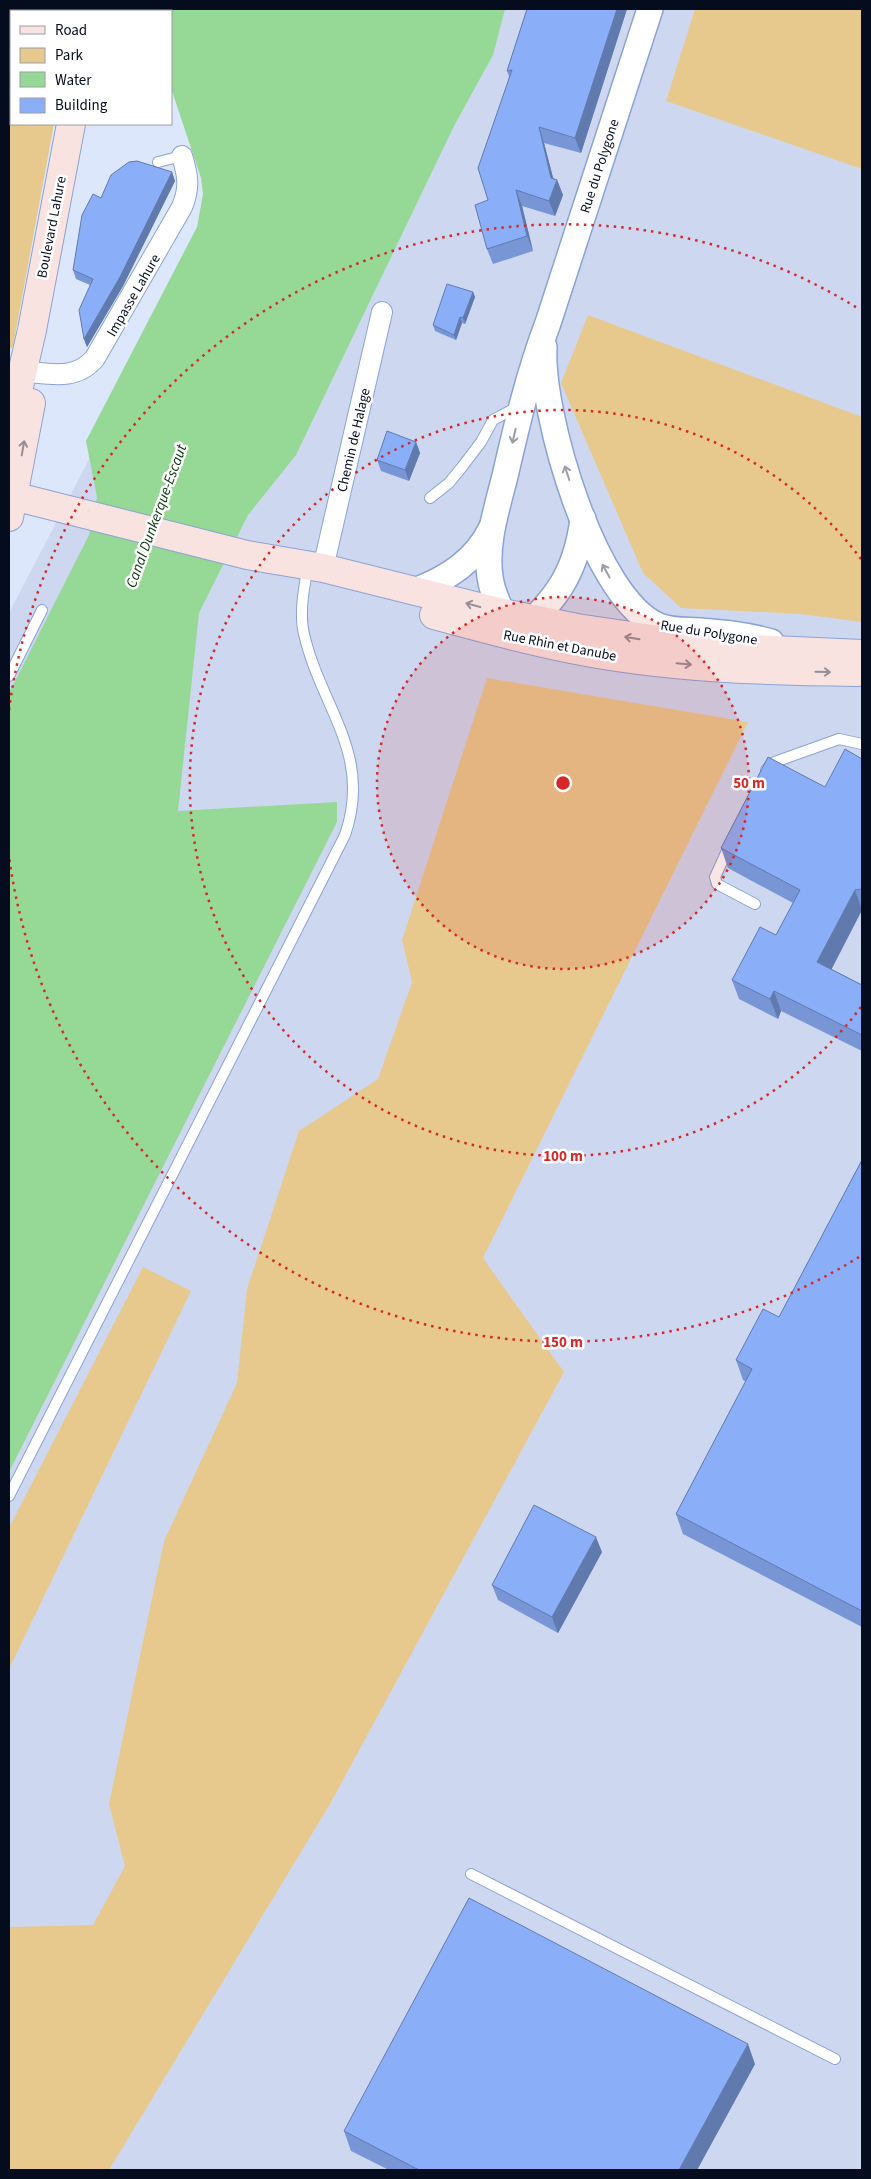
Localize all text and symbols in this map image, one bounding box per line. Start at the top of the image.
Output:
legend [10,10,172,125]
text: Road [55,20,87,41]
text: Park [55,45,84,66]
text: Water [55,70,92,91]
text: Building [55,95,108,116]
street label: Rue du Polygone [575,117,625,216]
street label: Boulevard Lahure [32,174,72,280]
street label: Impasse Lahure [102,251,166,340]
street label: Chemin de Halage [332,386,376,494]
one-way arrow [509,428,518,444]
one-way arrow [18,441,28,457]
water label: Canal Dunkerque-Escaut [121,441,193,591]
one-way arrow [562,465,572,481]
one-way arrow [601,564,611,579]
one-way arrow [465,600,481,610]
street label: Rue du Polygone [659,615,759,651]
street label: Rue Rhin et Danube [502,625,618,667]
one-way arrow [624,632,640,642]
one-way arrow [675,659,691,669]
one-way arrow [815,667,831,677]
text: 50 m [733,773,765,794]
centre of rings [554,774,572,792]
text: 100 m [543,1146,583,1167]
text: 150 m [543,1332,583,1353]

